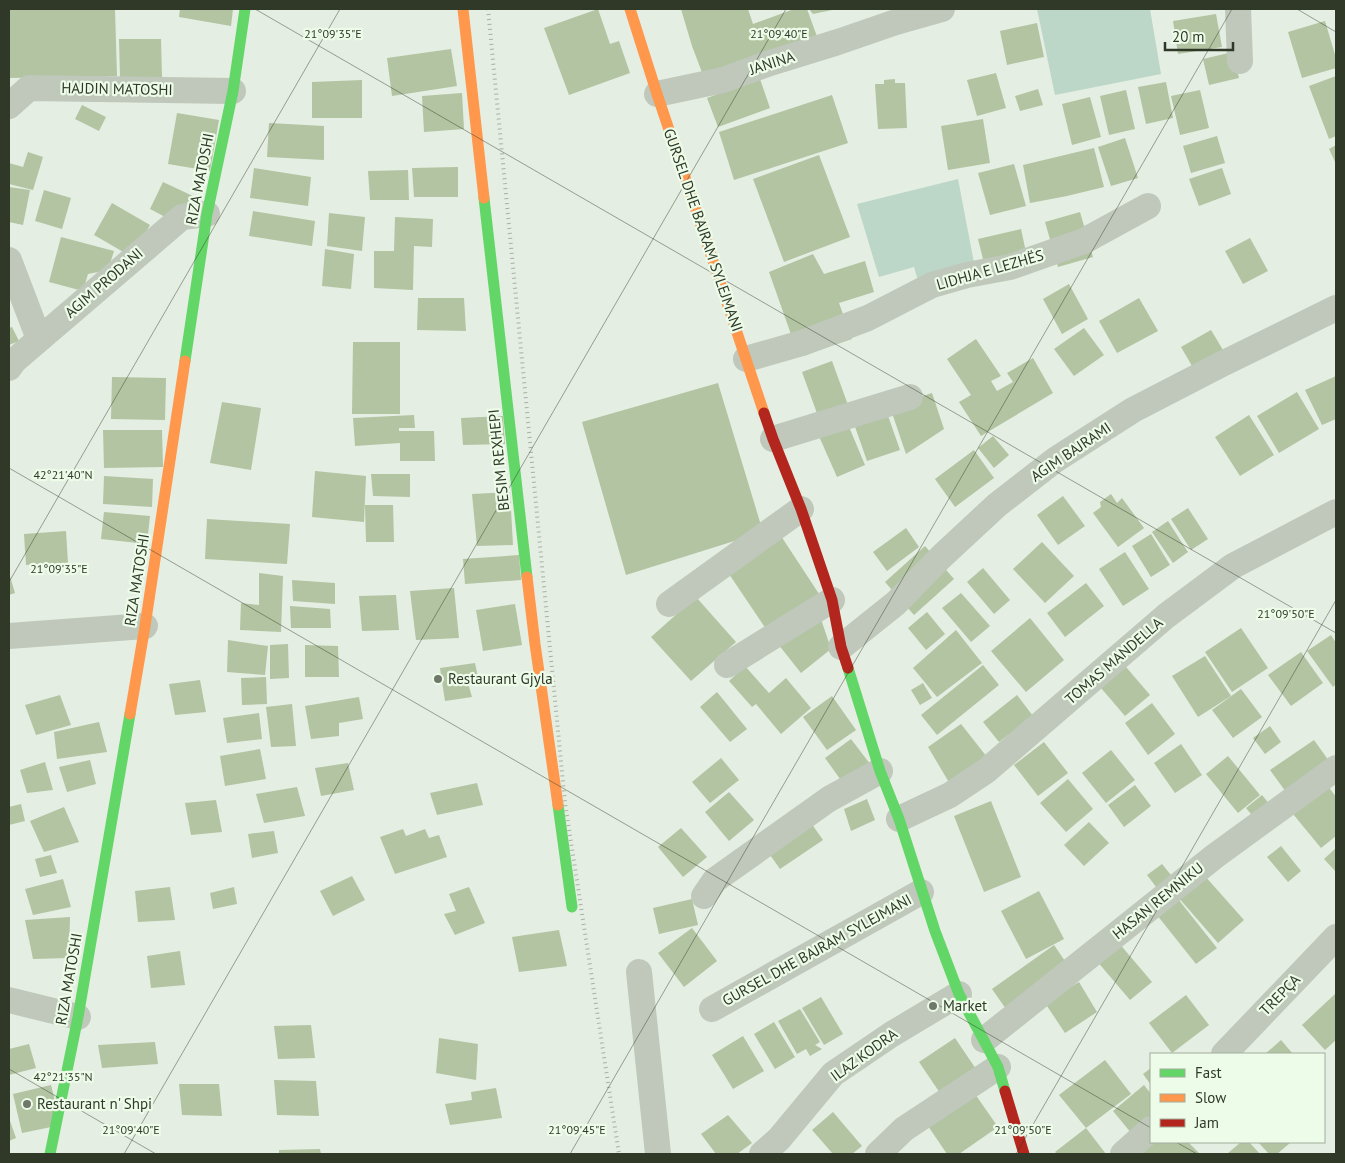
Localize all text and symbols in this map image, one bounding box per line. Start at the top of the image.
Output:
scale bar [1165,20,1232,52]
text: 21°09'35"E [304,26,362,41]
text: 21°09'40"E [750,26,808,41]
text: 20 m [1172,27,1205,46]
street label: JANINA [746,46,797,79]
street label: HAJDIN MATOSHI [61,78,173,99]
street label: GURSEL DHE BAJRAM SYLEJMANI [660,126,747,334]
street label: RIZA MATOSHI [181,131,218,226]
street label: AGIM PRODANI [61,244,147,322]
street label: LIDHJA E LEZHËS [934,245,1046,294]
street label: BESIM REXHEPI [484,408,513,512]
street label: AGIM BAJRAMI [1027,418,1115,486]
text: 42°21'40"N [33,467,93,482]
street label: RIZA MATOSHI [120,532,153,627]
text: 21°09'35"E [30,561,88,576]
text: 21°09'50"E [1257,606,1315,621]
street label: TOMAS MANDELLA [1061,613,1167,708]
place label: Restaurant Gjyla [448,669,553,688]
marker: Restaurant Gjyla [432,673,444,685]
street label: HASAN REMNIKU [1108,858,1207,943]
street label: GURSEL DHE BAJRAM SYLEJMANI [719,889,915,1010]
street label: RIZA MATOSHI [51,931,86,1026]
street label: TREPÇA [1255,970,1304,1019]
place label: Market [943,996,987,1015]
marker: Market [927,1000,939,1012]
street label: ILAZ KODRA [827,1024,901,1085]
legend [1150,1053,1325,1143]
text: Fast [1195,1063,1222,1082]
text: 42°21'35"N [33,1069,93,1084]
text: Slow [1195,1088,1226,1107]
place label: Restaurant n' Shpi [37,1094,152,1113]
marker: Restaurant n' Shpi [21,1098,33,1110]
text: Jam [1194,1113,1219,1132]
text: 21°09'40"E [102,1122,160,1137]
text: 21°09'45"E [548,1122,606,1137]
text: 21°09'50"E [994,1122,1052,1137]

